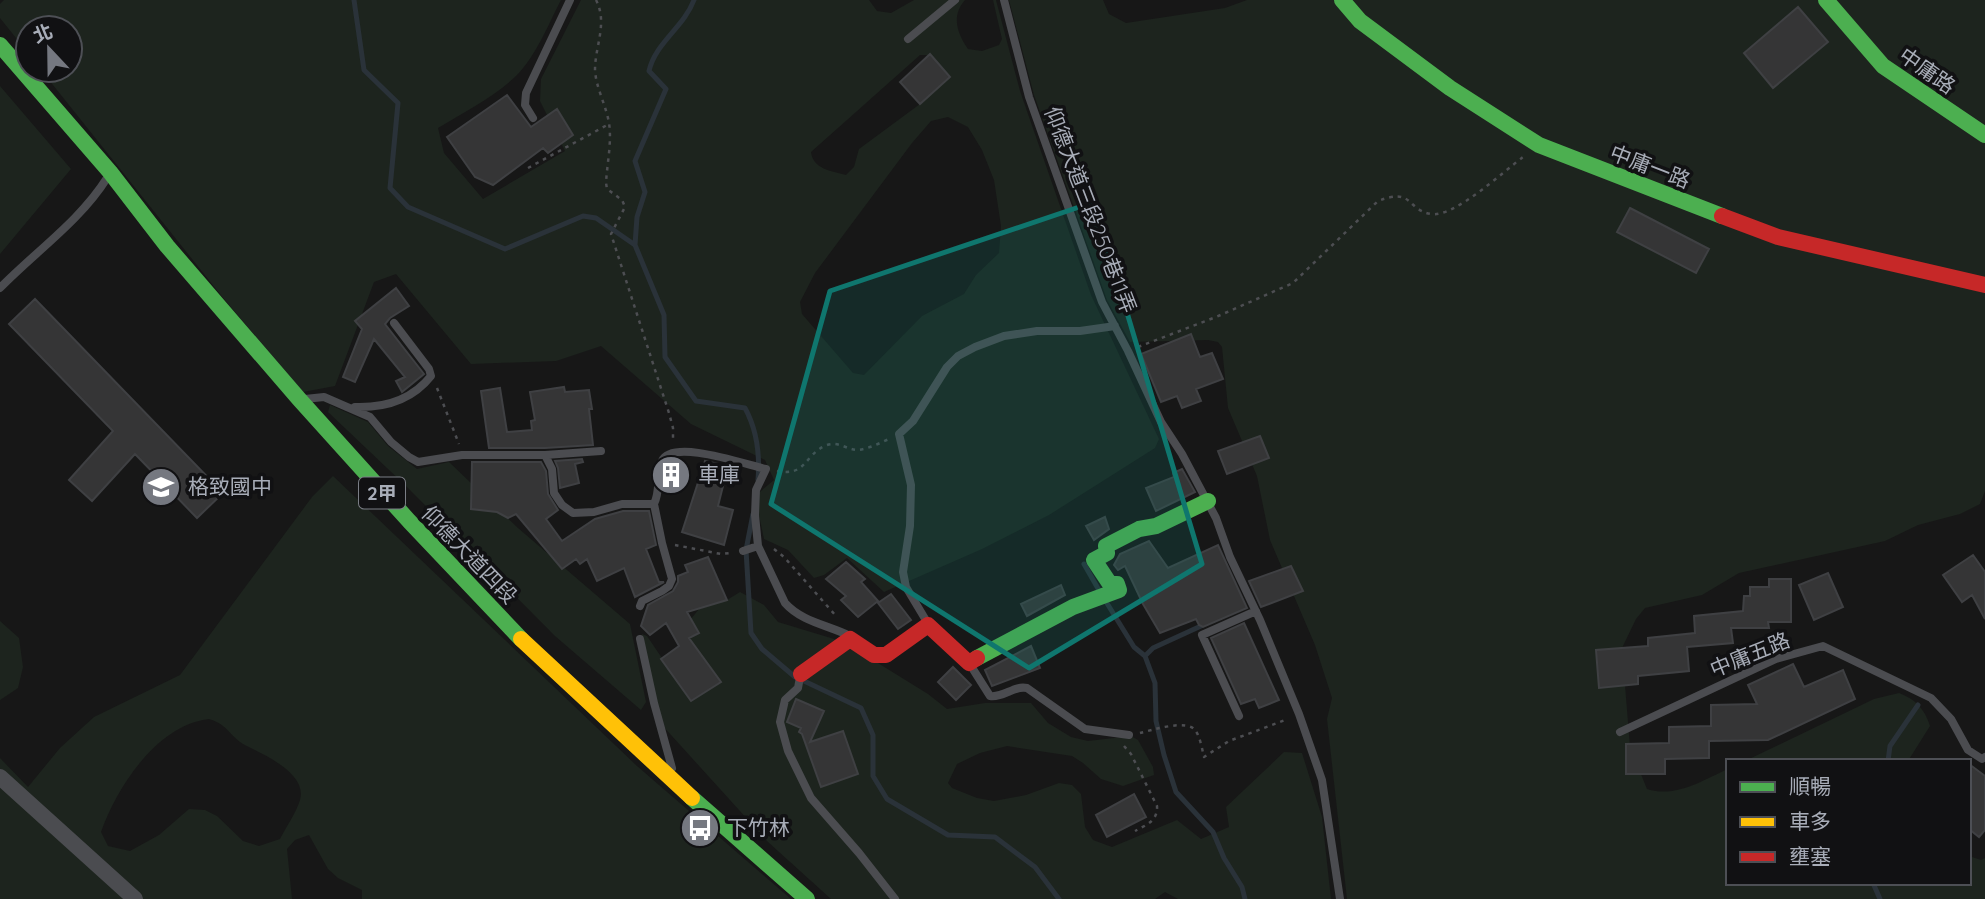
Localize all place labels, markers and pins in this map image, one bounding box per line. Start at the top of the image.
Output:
building icon: 車庫 [650,454,692,496]
place label: 車庫 [698,461,740,487]
school or university icon: 格致國中 [140,466,182,508]
place label: 格致國中 [188,473,272,499]
bus stop icon: 下竹林 [679,807,721,849]
place label: 下竹林 [727,814,790,840]

